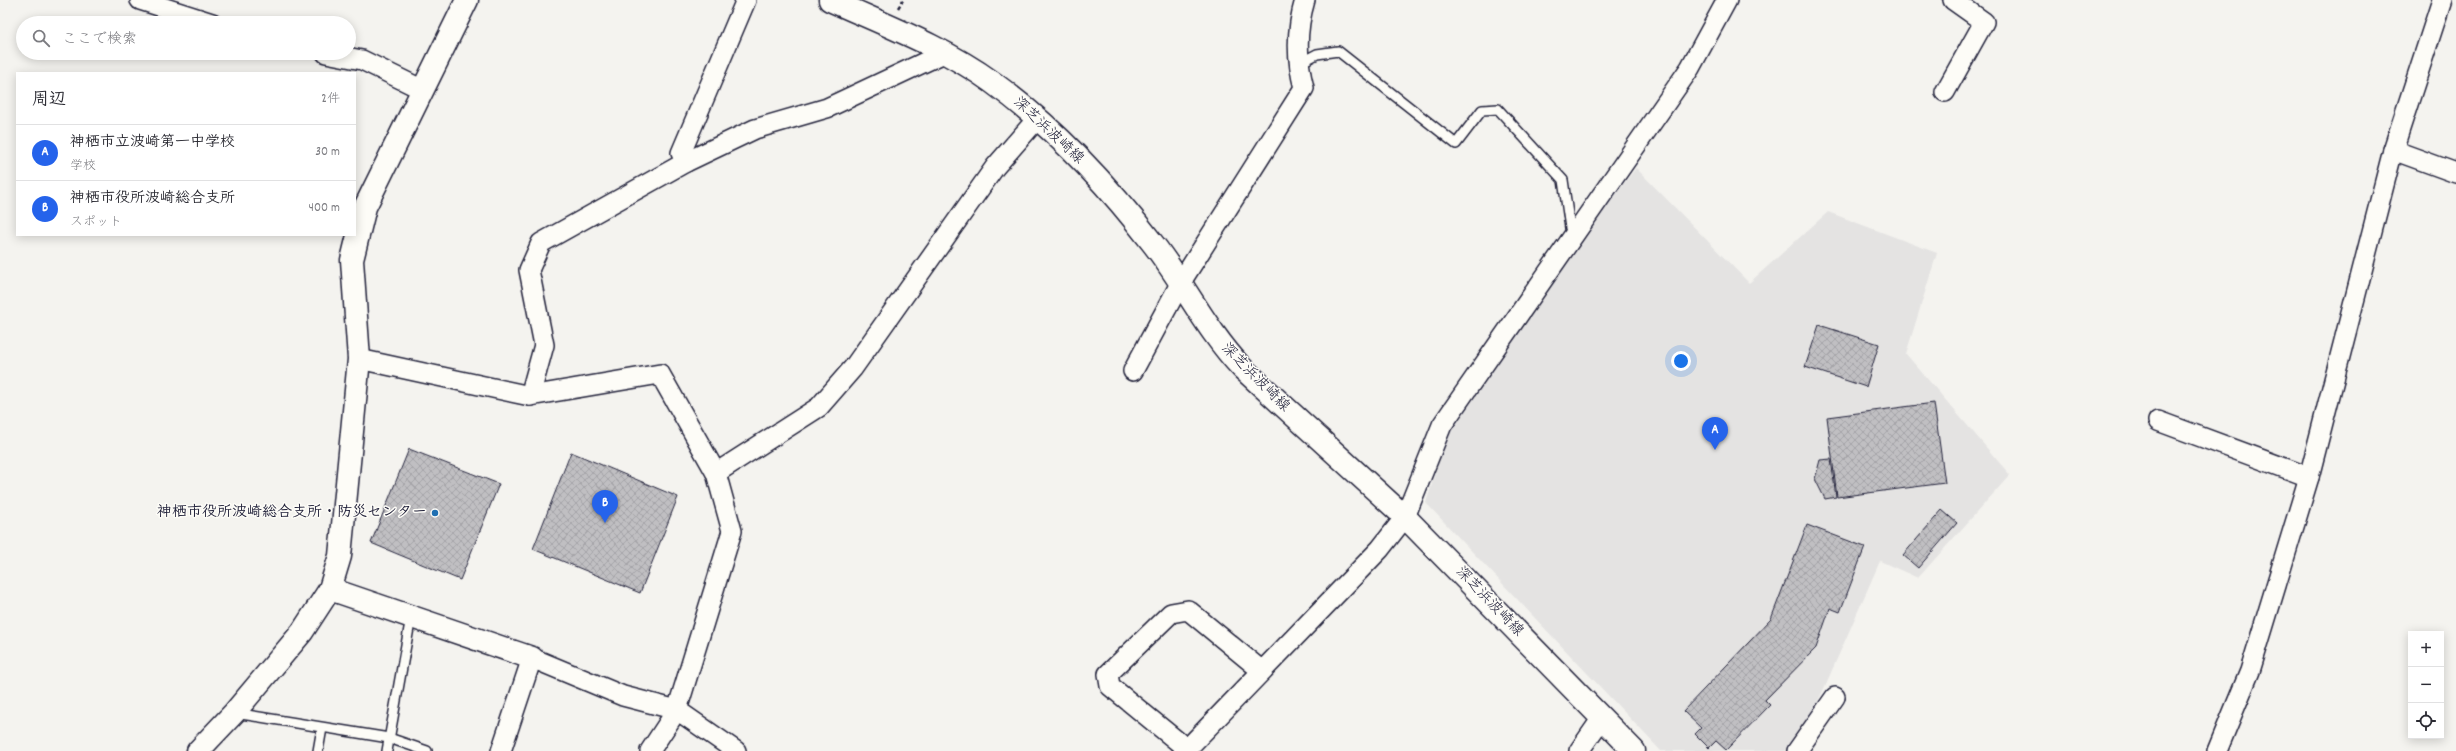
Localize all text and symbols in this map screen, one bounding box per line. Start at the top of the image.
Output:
search box [16,16,356,60]
icon: search [30,27,52,49]
text: ここで検索 [62,29,137,51]
text: 周辺 [32,89,66,113]
text: 2件 [321,90,340,109]
street label: 深芝浜波崎線 [1008,92,1088,170]
text: 神栖市立波崎第一中学校 [70,132,235,154]
text: A [41,143,49,162]
text: 30 m [315,143,340,162]
text: 学校 [70,157,96,176]
text: 神栖市役所波崎総合支所 [70,188,235,210]
text: B [42,199,48,218]
text: 400 m [309,199,340,218]
text: スポット [70,213,122,232]
street label: 深芝浜波崎線 [1215,338,1295,418]
your location [1671,351,1691,371]
pin: A [1702,417,1728,450]
pin: B [592,490,618,523]
place label: 神栖市役所波崎総合支所・防災センター [157,502,427,524]
marker: 神栖市役所波崎総合支所・防災センター [430,508,440,518]
street label: 深芝浜波崎線 [1450,562,1528,642]
map controls [2408,631,2444,739]
button: + [2408,631,2444,667]
button: − [2408,667,2444,703]
button: locate [2408,703,2444,739]

